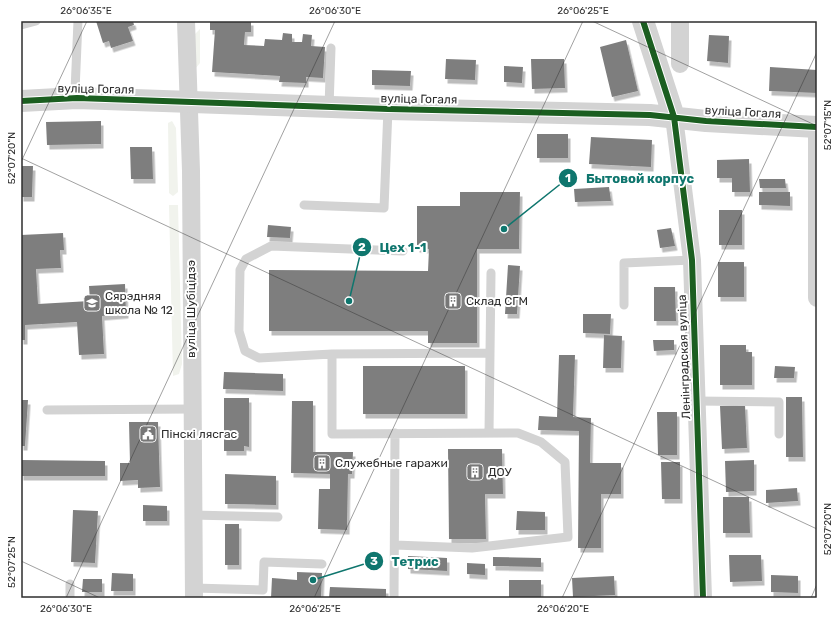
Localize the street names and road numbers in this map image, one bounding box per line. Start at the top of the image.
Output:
street label: вуліца Гогаля [58,81,134,97]
street label: вуліца Гогаля [381,91,457,107]
street label: вуліца Гогаля [704,103,782,121]
street label: вуліца Шубіцідзэ [184,260,198,358]
street label: Ленінградская вуліца [675,294,693,420]

